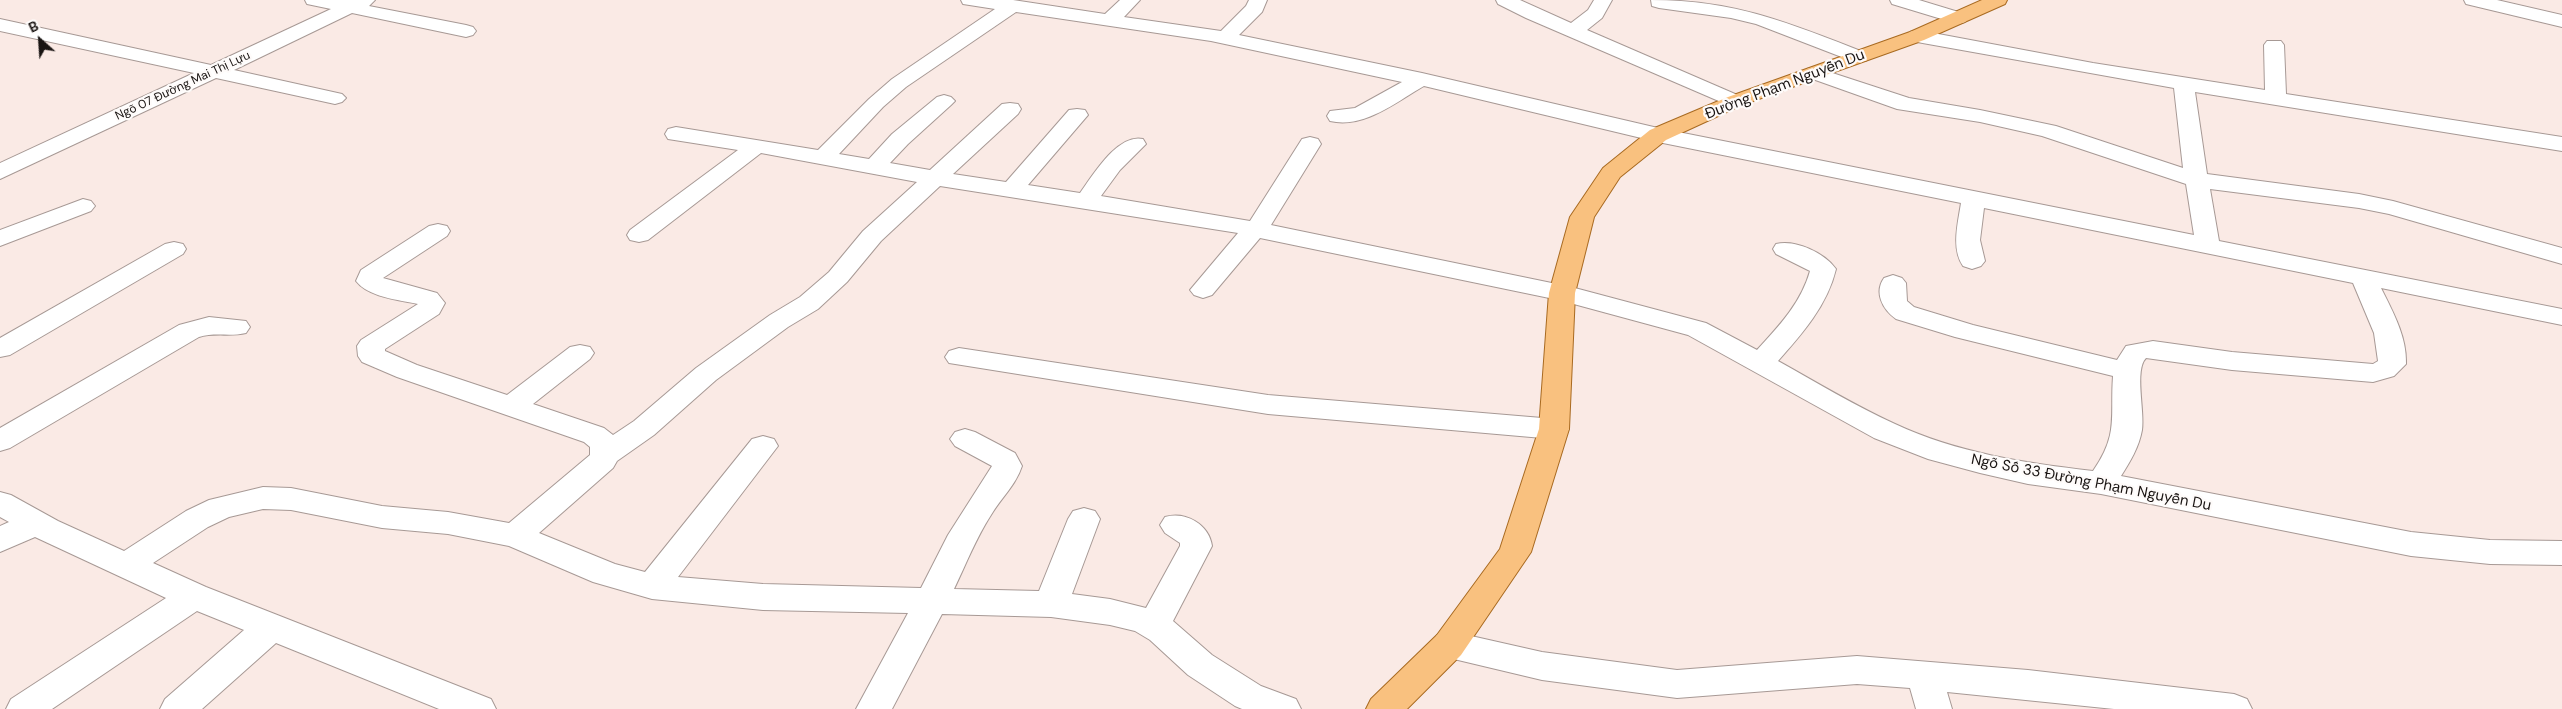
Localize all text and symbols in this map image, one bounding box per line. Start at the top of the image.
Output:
north arrow [15,15,65,65]
text: B [25,16,41,37]
street label: Đường Phạm Nguyễn Du [1703,46,1867,124]
street label: Ngõ 07 Đường Mai Thị Lựu [113,48,253,124]
street label: Ngõ Số 33 Đường Phạm Nguyễn Du [1969,451,2213,515]

